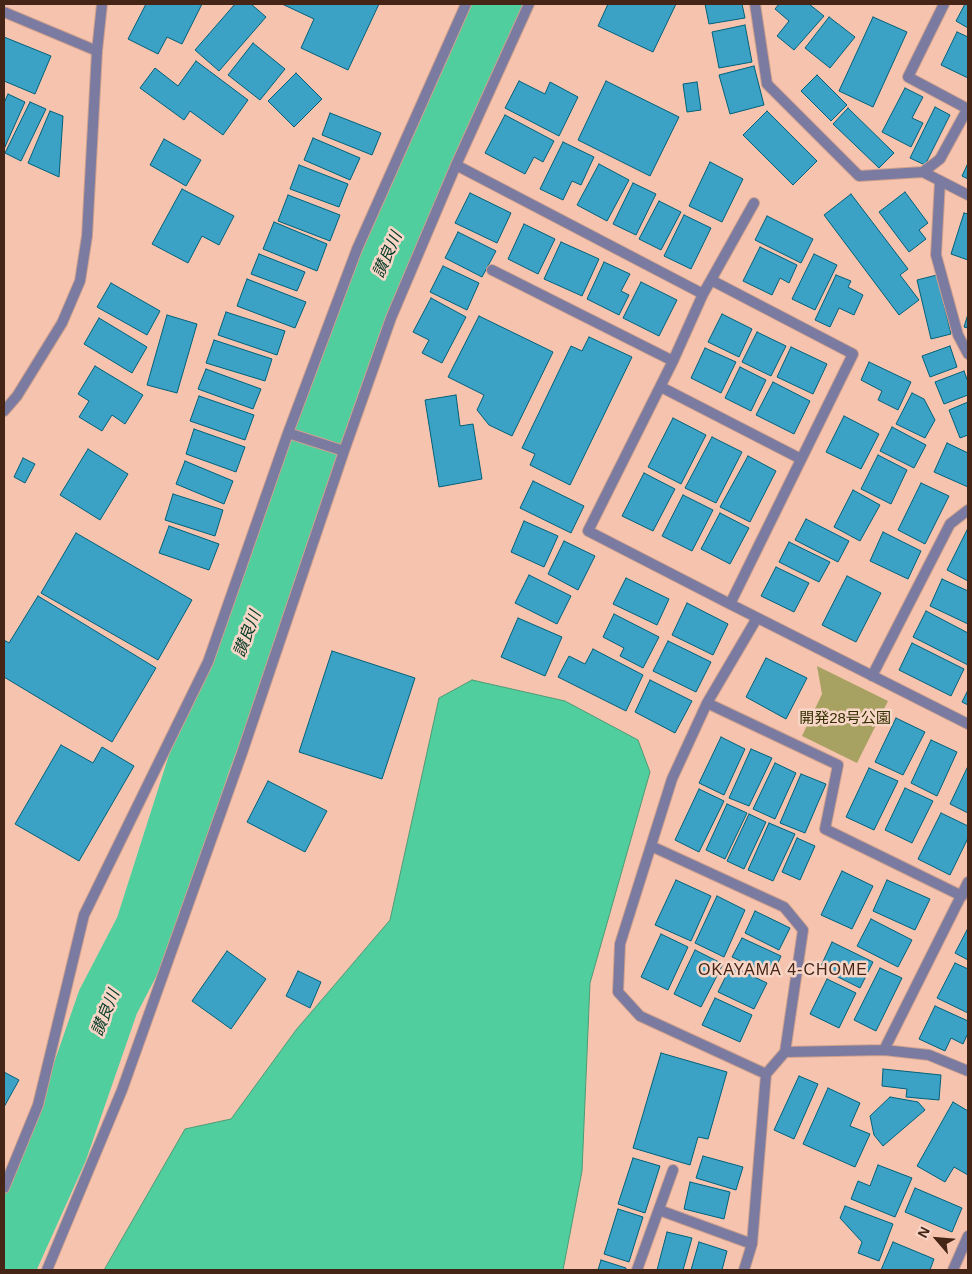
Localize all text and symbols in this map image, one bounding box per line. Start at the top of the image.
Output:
water label: 讃良川 [369,229,407,281]
water label: 讃良川 [230,608,266,660]
park label: 開発28号公園 [799,710,891,728]
district label: OKAYAMA 4-CHOME [696,961,870,981]
water label: 讃良川 [88,987,124,1039]
north arrow [912,1214,962,1264]
text: N [914,1224,933,1240]

